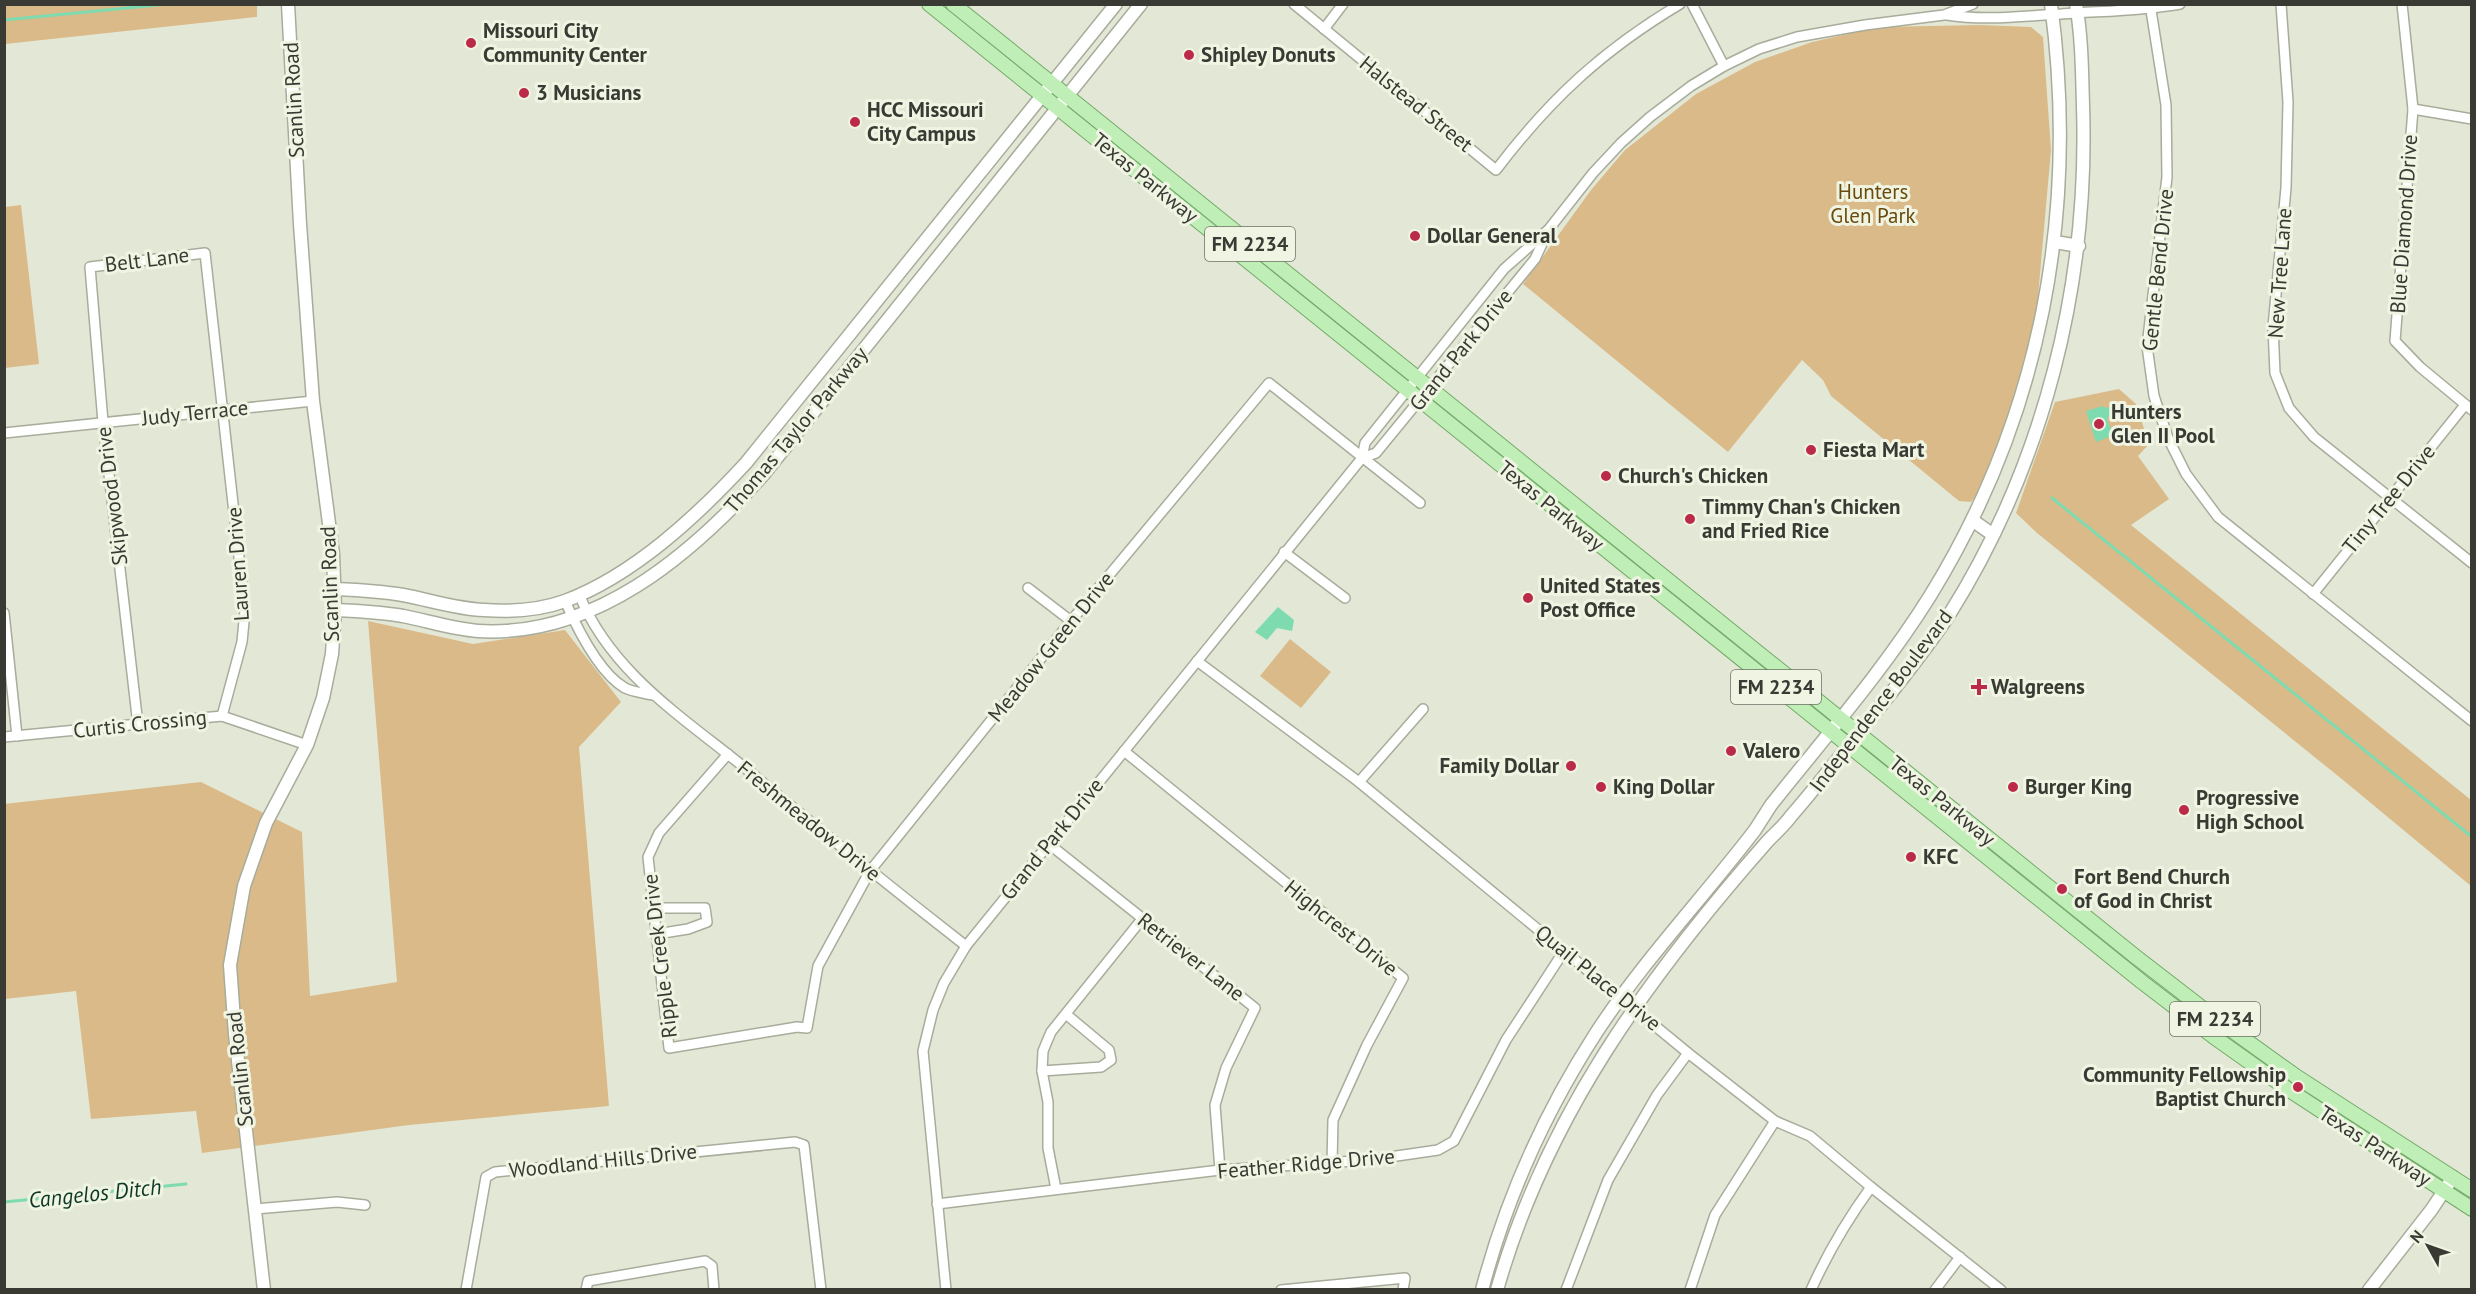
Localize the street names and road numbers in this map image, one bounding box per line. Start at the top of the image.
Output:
street label: Scanlin Road [277,41,310,159]
street label: Halstead Street [1354,50,1478,158]
street label: Texas Parkway [1087,126,1204,229]
street label: Blue Diamond Drive [2384,133,2423,314]
street label: Gentle Bend Drive [2136,188,2179,352]
street label: New Tree Lane [2261,207,2298,339]
road number: FM 2234 [1205,227,1295,261]
street label: Belt Lane [103,241,191,278]
street label: Grand Park Drive [1403,283,1518,416]
street label: Thomas Taylor Parkway [718,341,873,519]
street label: Judy Terrace [139,393,249,432]
street label: Skipwood Drive [90,425,133,567]
street label: Tiny Tree Drive [2336,438,2441,559]
street label: Texas Parkway [1493,454,1610,557]
street label: Lauren Drive [220,506,255,622]
street label: Scanlin Road [314,526,345,642]
street label: Meadow Green Drive [982,566,1120,727]
street label: Independence Boulevard [1803,604,1958,797]
road number: FM 2234 [1731,670,1821,704]
street label: Curtis Crossing [72,703,208,744]
street label: Texas Parkway [1884,749,2001,852]
street label: Freshmeadow Drive [732,754,887,887]
street label: Grand Park Drive [994,772,1109,905]
street label: Ripple Creek Drive [636,872,683,1040]
street label: Highcrest Drive [1279,874,1404,982]
street label: Retriever Lane [1132,906,1250,1007]
street label: Quail Place Drive [1530,919,1667,1037]
road number: FM 2234 [2170,1002,2260,1036]
street label: Scanlin Road [220,1010,259,1128]
street label: Texas Parkway [2314,1099,2437,1192]
street label: Woodland Hills Drive [508,1137,698,1184]
street label: Feather Ridge Drive [1216,1142,1396,1185]

